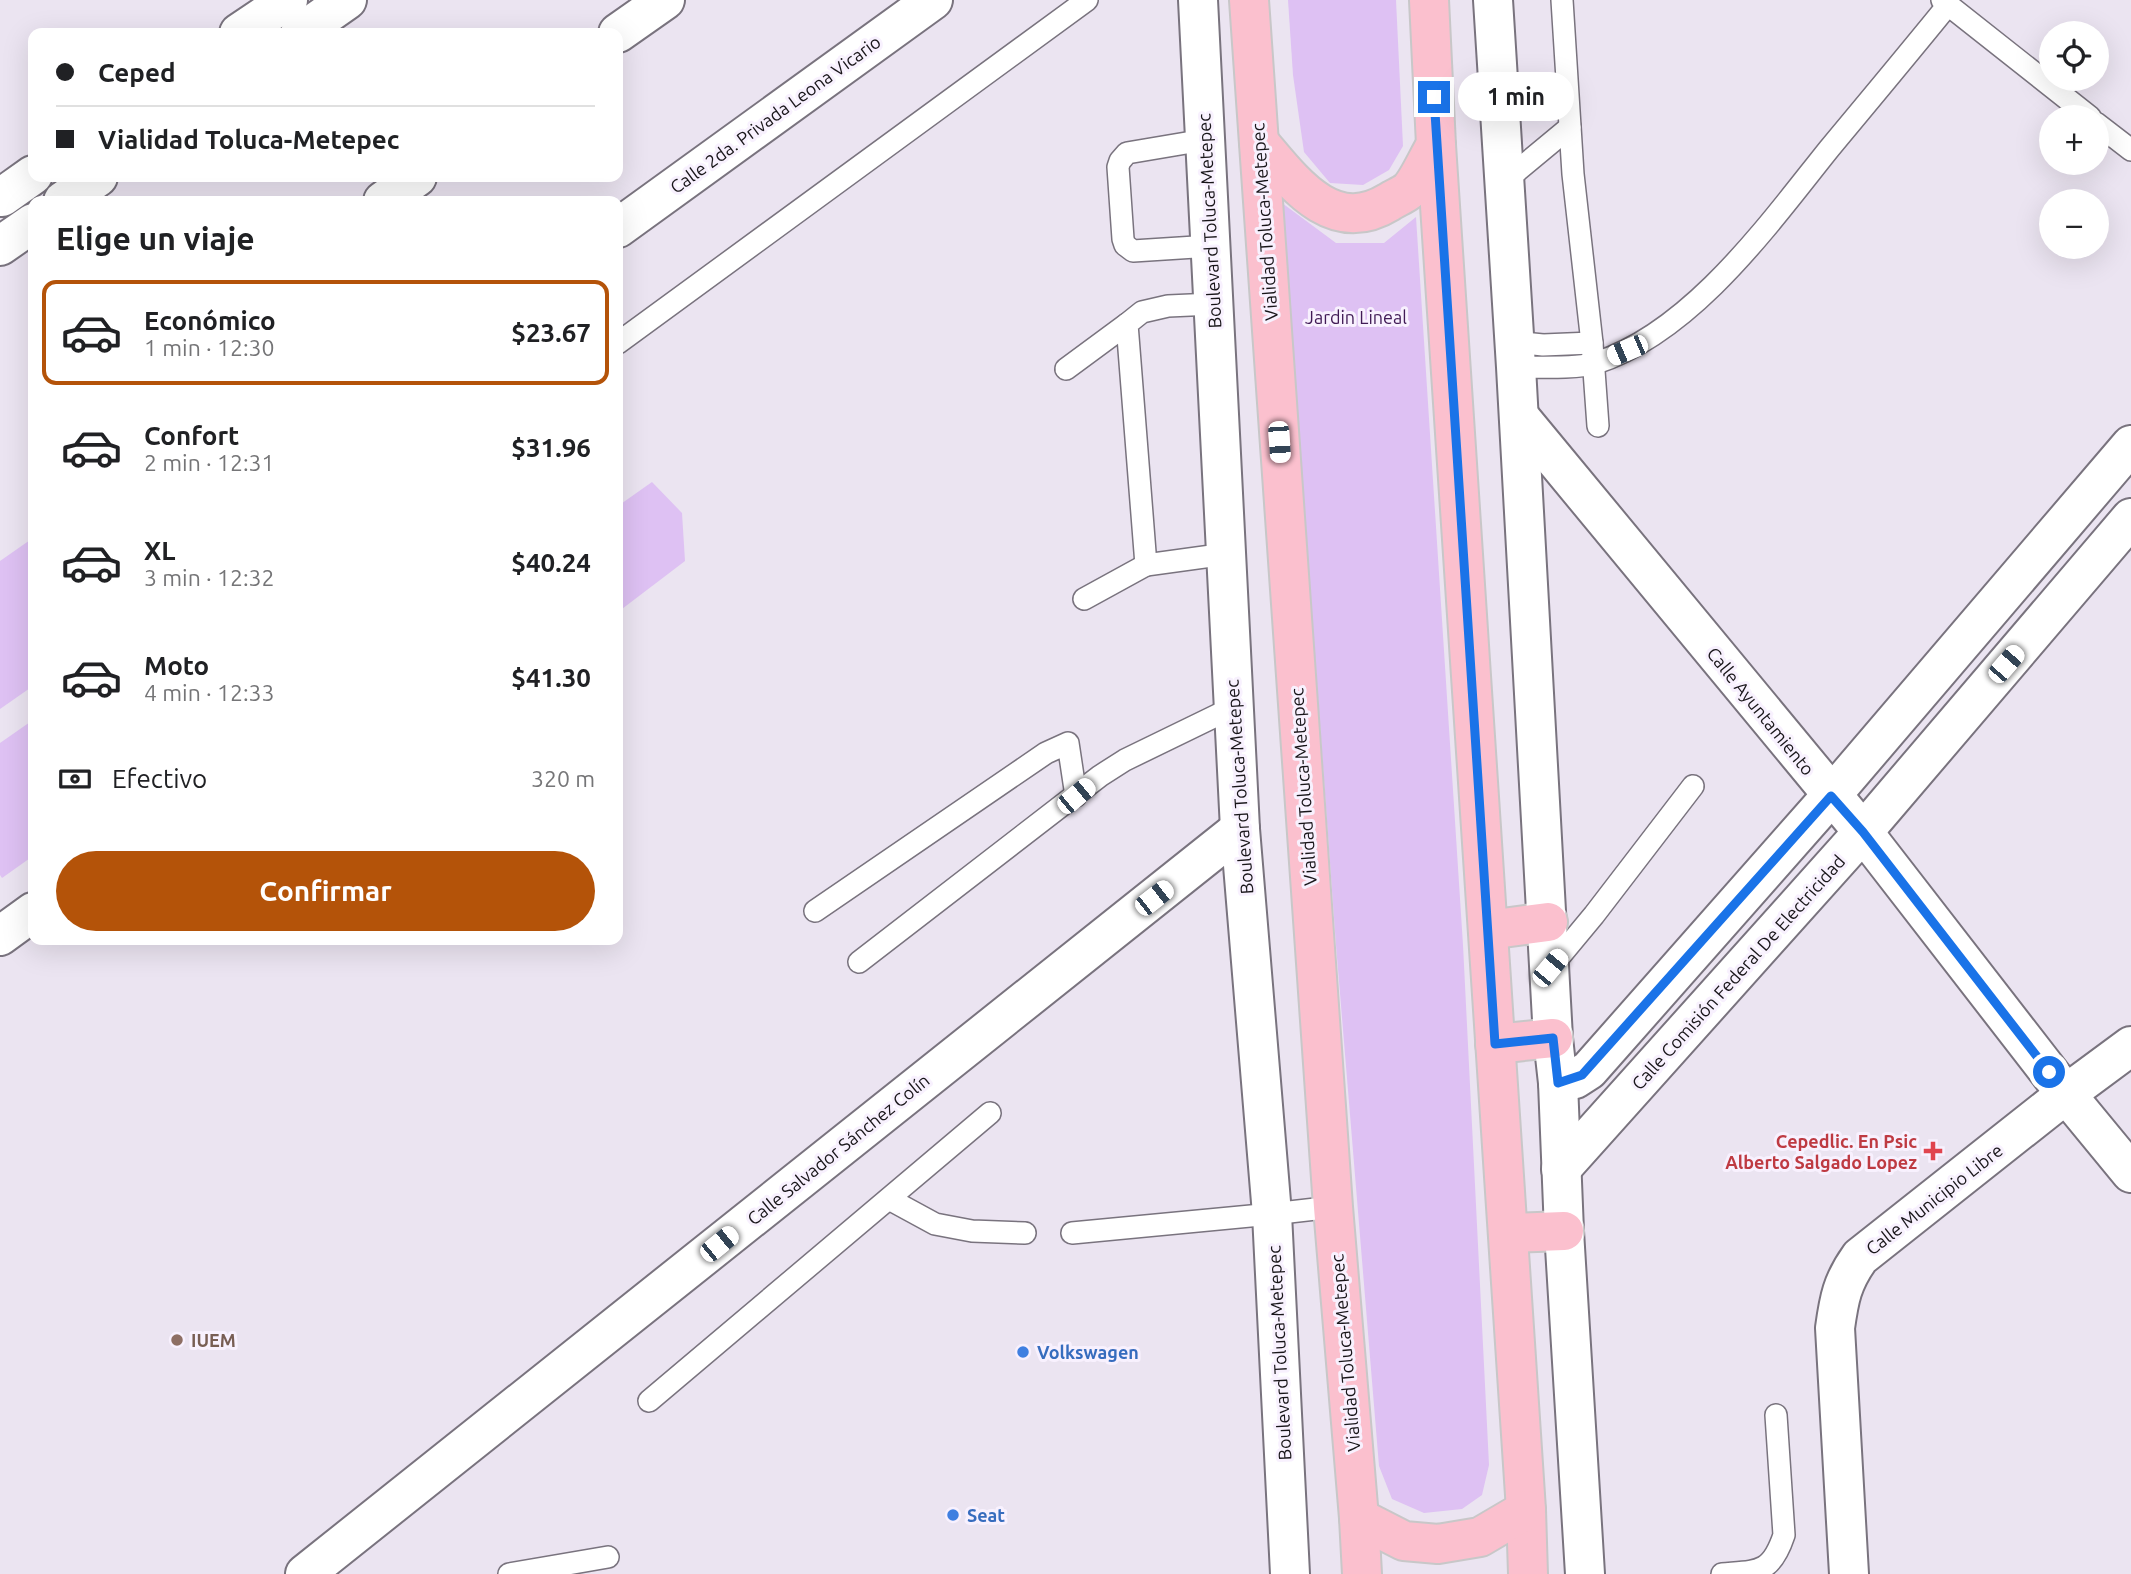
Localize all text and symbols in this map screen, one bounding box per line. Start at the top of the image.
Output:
map controls [2039,21,2109,259]
button: locate [2039,21,2109,91]
street label: Calle 2da. Privada Leona Vicario [666,31,884,197]
text: Ceped [98,58,175,87]
callout: 1 min [1458,72,1574,122]
route end [1418,81,1450,113]
text: 1 min [1487,84,1545,109]
button: + [2039,105,2109,175]
street label: Boulevard Toluca-Metepec [1193,113,1225,329]
street label: Vialidad Toluca-Metepec [1247,123,1281,321]
text: Vialidad Toluca-Metepec [98,125,400,154]
button: − [2039,189,2109,259]
text: Elige un viaje [56,220,255,256]
icon: car [60,301,123,364]
text: Económico [144,306,276,335]
park label: Jardin Lineal [1305,307,1407,327]
text: $23.67 [511,318,591,347]
car [1604,332,1651,368]
text: 1 min · 12:30 [144,335,275,360]
icon: car [60,416,123,479]
car [1268,420,1291,464]
text: Confort [144,421,239,450]
text: $31.96 [511,433,591,462]
text: 2 min · 12:31 [144,450,275,475]
icon: car [60,531,123,594]
text: XL [144,536,175,565]
text: $40.24 [511,548,591,577]
text: 3 min · 12:32 [144,565,275,590]
car [1985,641,2028,687]
street label: Calle Ayuntamiento [1703,643,1819,779]
icon: car [60,646,123,709]
text: Moto [144,651,209,680]
text: $41.30 [511,663,591,692]
street label: Boulevard Toluca-Metepec [1222,679,1256,895]
text: 4 min · 12:33 [144,680,275,705]
street label: Vialidad Toluca-Metepec [1286,688,1320,886]
icon: cash [56,760,94,798]
text: Efectivo [112,764,207,793]
text: 320 m [531,766,595,791]
car [1054,774,1099,818]
button: Confirmar [56,851,595,931]
street label: Calle Comisión Federal De Electricidad [1627,851,1849,1093]
car [1131,877,1178,919]
car [1529,945,1572,991]
route start [2033,1056,2065,1088]
street label: Calle Salvador Sánchez Colín [743,1069,933,1229]
place label: Cepedlic. En Psic Alberto Salgado Lopez [1725,1131,1917,1172]
street label: Calle Municipio Libre [1862,1140,2006,1258]
marker: Cepedlic. En Psic Alberto Salgado Lopez [1923,1141,1943,1161]
car [697,1223,742,1265]
street label: Boulevard Toluca-Metepec [1263,1245,1295,1461]
street label: Vialidad Toluca-Metepec [1326,1254,1364,1452]
place label: IUEM [191,1330,236,1350]
marker: IUEM [169,1332,185,1348]
place label: Volkswagen [1037,1342,1139,1362]
marker: Volkswagen [1015,1344,1031,1360]
place label: Seat [967,1505,1005,1525]
marker: Seat [945,1507,961,1523]

